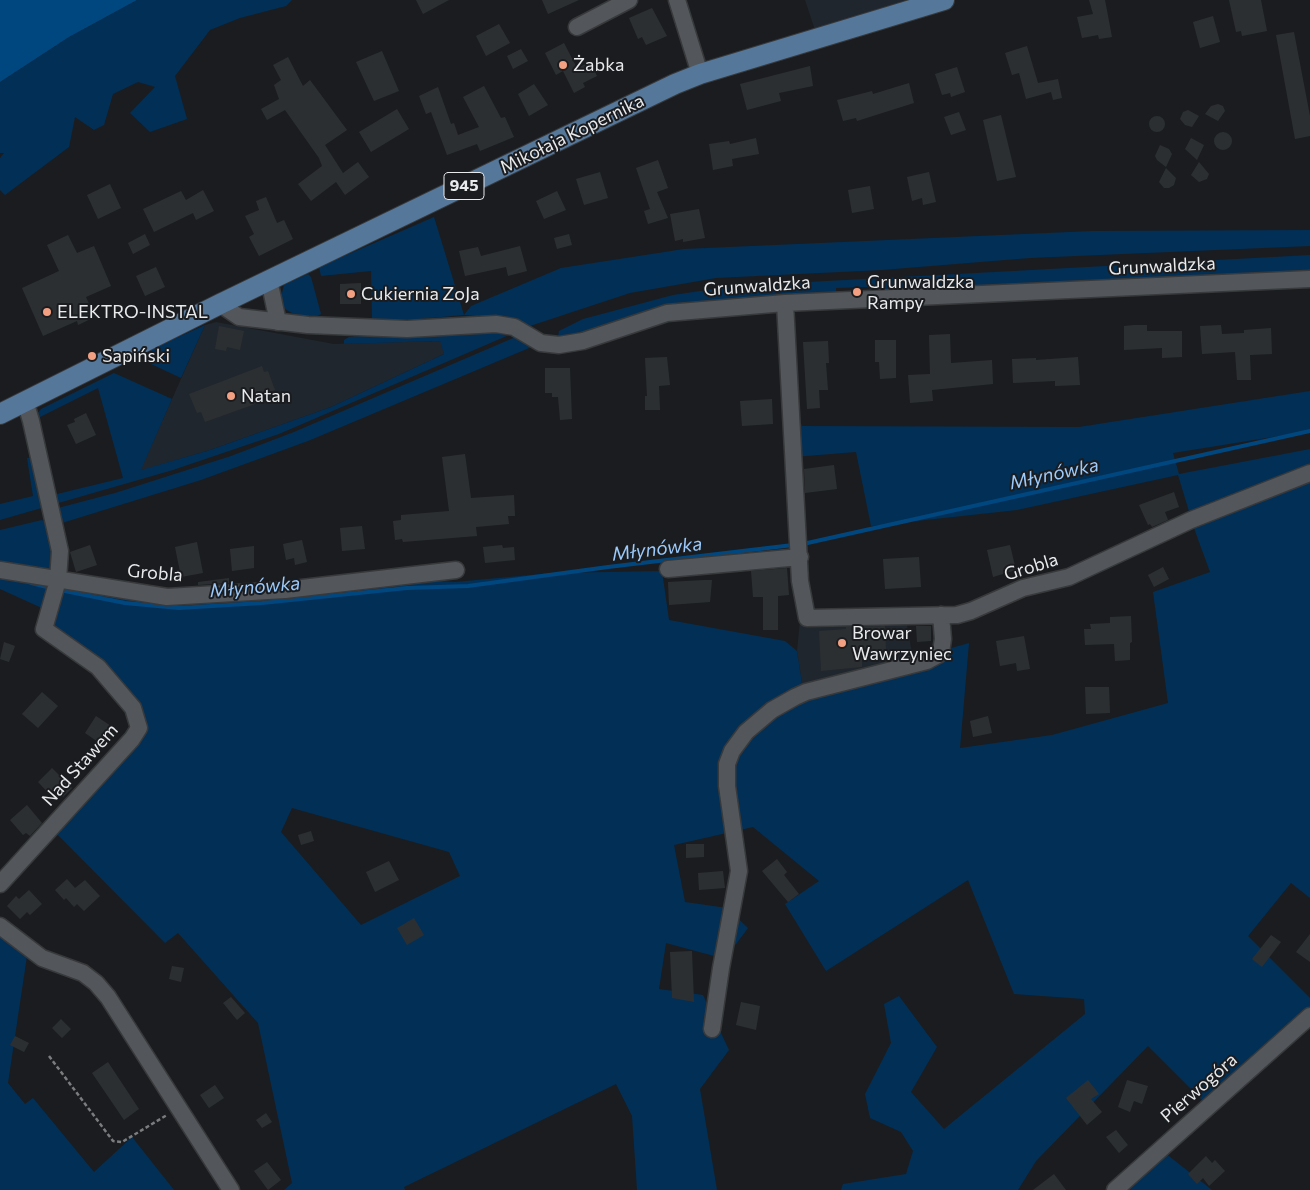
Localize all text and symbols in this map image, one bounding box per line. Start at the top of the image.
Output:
place label: Żabka [573,54,624,76]
marker: Żabka [557,59,569,71]
street label: Mikołaja Kopernika [496,90,648,178]
road number: 945 [444,172,484,200]
street label: Grunwaldzka [1108,252,1216,280]
street label: Grunwaldzka [703,271,811,301]
place label: Grunwaldzka Rampy [867,271,974,314]
place label: Cukiernia ZoJa [361,283,480,305]
marker: Grunwaldzka Rampy [851,286,863,298]
marker: Cukiernia ZoJa [345,288,357,300]
place label: ELEKTRO-INSTAL [57,301,208,323]
marker: ELEKTRO-INSTAL [41,306,53,318]
place label: Sapiński [102,345,170,367]
marker: Sapiński [86,350,98,362]
place label: Natan [241,385,291,407]
marker: Natan [225,390,237,402]
water label: Młynówka [1007,453,1101,495]
water label: Młynówka [611,532,703,566]
street label: Grobla [1001,549,1061,585]
street label: Grobla [126,560,184,586]
water label: Młynówka [209,572,301,602]
place label: Browar Wawrzyniec [852,622,952,664]
marker: Browar Wawrzyniec [836,637,848,649]
street label: Nad Stawem [37,719,123,811]
street label: Pierwogóra [1156,1049,1242,1127]

